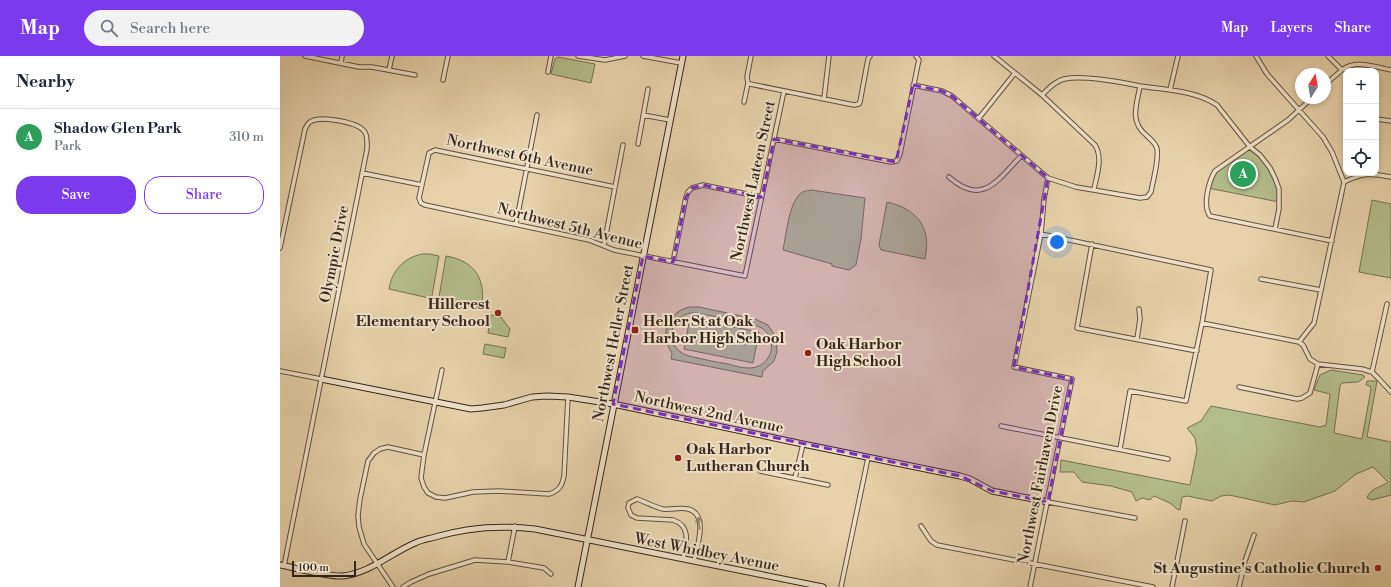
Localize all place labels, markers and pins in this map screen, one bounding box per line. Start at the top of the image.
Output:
pin: A [1230,159,1256,189]
place label: Hillcrest Elementary School [356,295,491,331]
marker: Hillcrest Elementary School [493,308,503,318]
place label: Heller St at Oak Harbor High School [643,312,785,348]
marker: Heller St at Oak Harbor High School [630,325,640,335]
place label: Oak Harbor High School [816,335,902,371]
marker: Oak Harbor High School [803,348,813,358]
place label: Oak Harbor Lutheran Church [686,440,810,476]
marker: Oak Harbor Lutheran Church [673,453,683,463]
place label: St Augustine's Catholic Church [1153,559,1371,578]
marker: St Augustine's Catholic Church [1373,563,1383,573]

